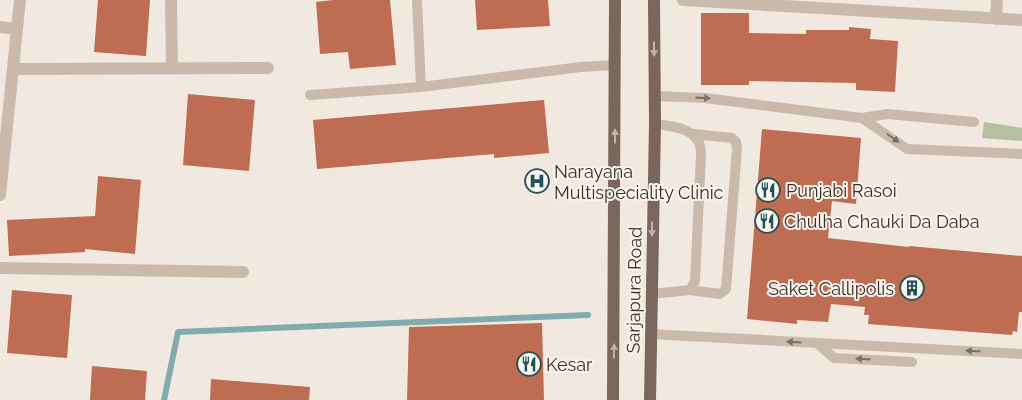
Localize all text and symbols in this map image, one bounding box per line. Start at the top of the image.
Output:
one-way arrow [650,41,658,57]
one-way arrow [695,94,711,102]
one-way arrow [611,128,619,144]
one-way arrow [886,133,899,143]
place label: Narayana Multispeciality Clinic [554,161,724,203]
hospital icon: Narayana Multispeciality Clinic [524,168,550,194]
restaurant icon: Punjabi Rasoi [755,177,781,203]
place label: Punjabi Rasoi [786,180,897,201]
restaurant icon: Chulha Chauki Da Daba [754,208,780,234]
place label: Chulha Chauki Da Daba [784,211,979,232]
one-way arrow [648,221,656,237]
street label: Sarjapura Road [622,227,646,353]
building icon: Saket Callipolis [899,275,925,301]
place label: Saket Callipolis [768,278,894,299]
one-way arrow [785,337,801,345]
one-way arrow [610,343,618,359]
one-way arrow [965,347,981,355]
restaurant icon: Kesar [516,351,542,377]
place label: Kesar [546,354,593,375]
one-way arrow [855,355,871,363]

